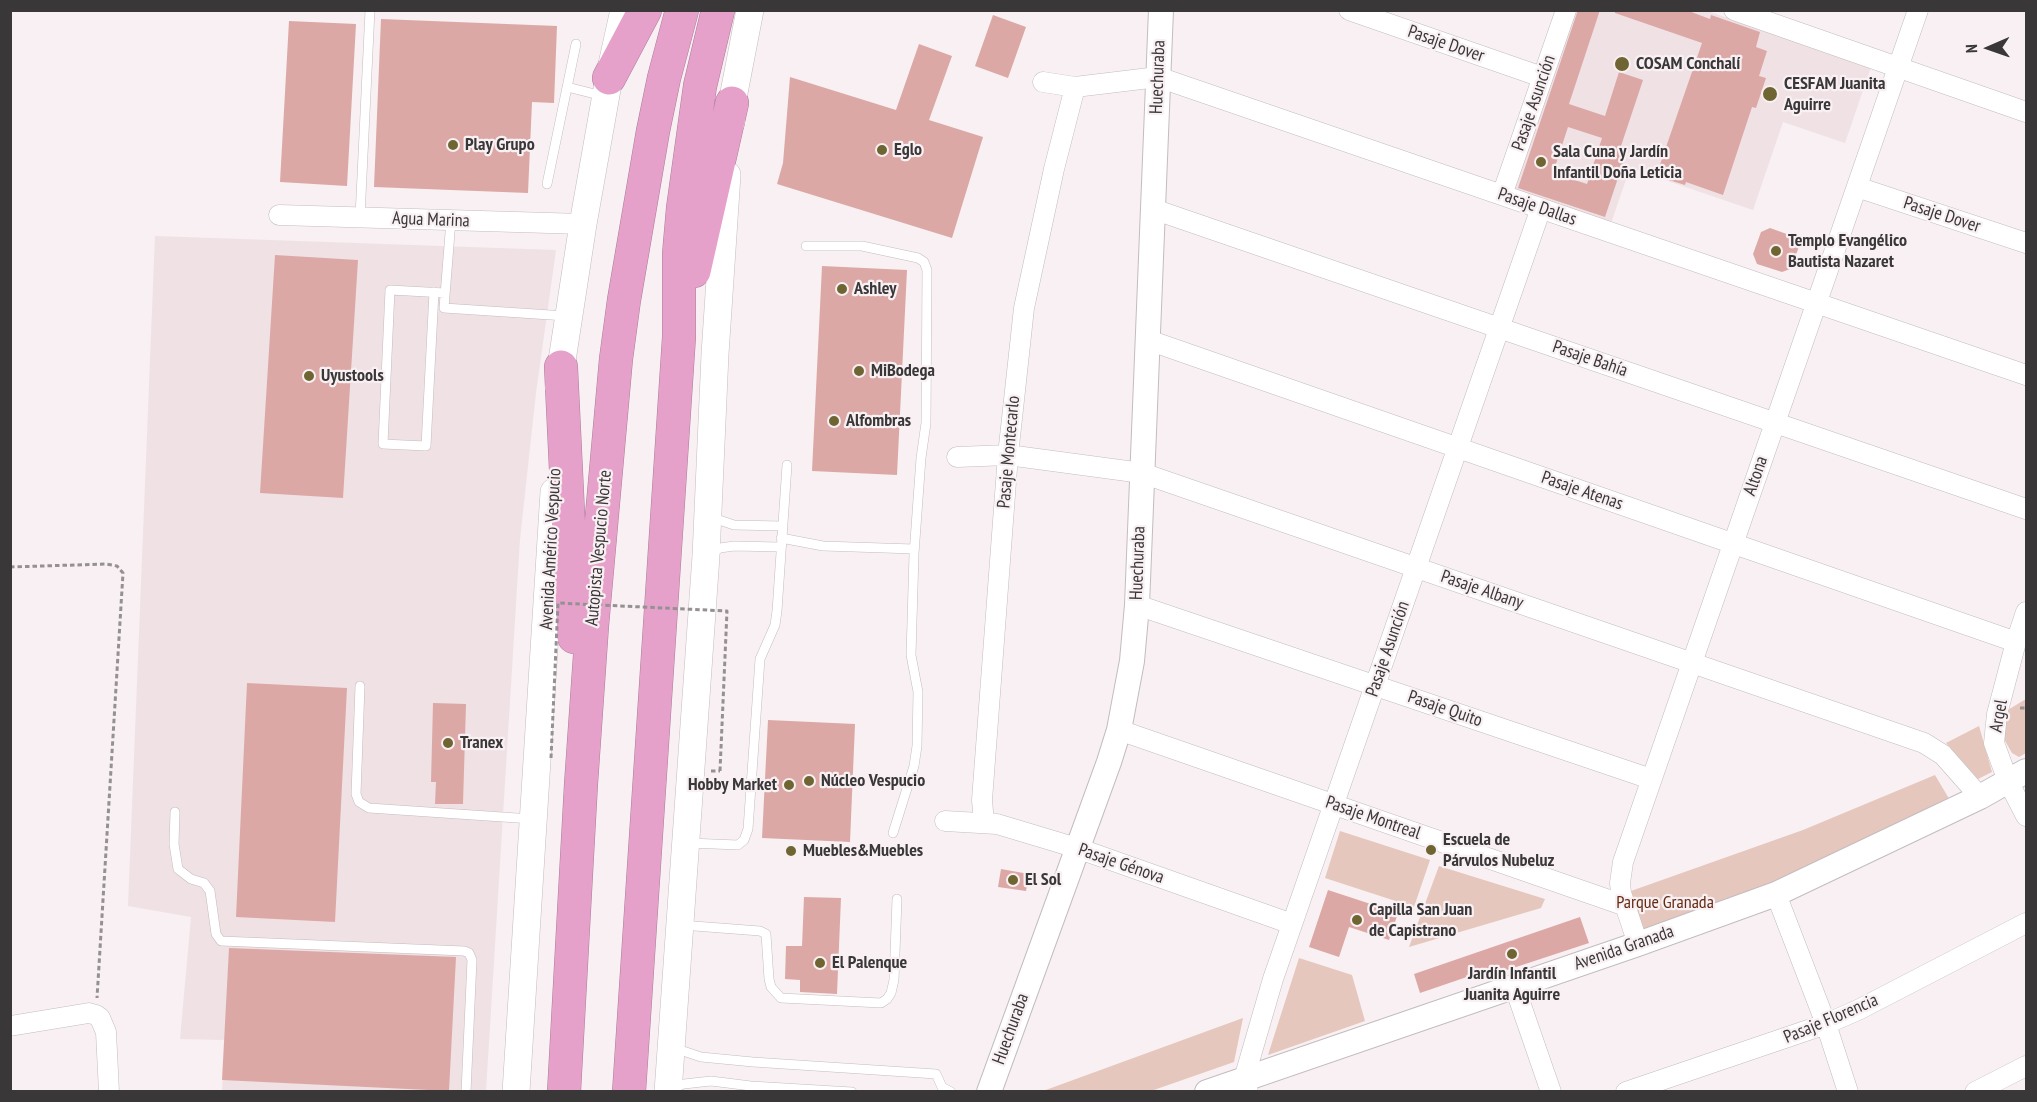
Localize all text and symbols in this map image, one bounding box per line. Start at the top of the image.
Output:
north arrow [1959,18,2019,78]
street label: Pasaje Dover [1405,21,1487,67]
street label: Huechuraba [1146,40,1170,114]
text: N [1961,44,1981,53]
street label: Pasaje Asunción [1508,52,1560,154]
place label: COSAM Conchalí [1636,53,1740,75]
marker: COSAM Conchalí [1613,55,1631,73]
place label: CESFAM Juanita Aguirre [1784,73,1886,116]
marker: CESFAM Juanita Aguirre [1761,85,1779,103]
place label: Play Grupo [465,134,535,156]
marker: Play Grupo [446,138,460,152]
place label: Eglo [894,139,922,161]
place label: Sala Cuna y Jardín Infantil Doña Leticia [1553,141,1682,184]
marker: Eglo [875,143,889,157]
marker: Sala Cuna y Jardín Infantil Doña Leticia [1534,155,1548,169]
street label: Pasaje Dallas [1495,184,1579,230]
street label: Pasaje Dover [1901,192,1983,238]
street label: Agua Marina [392,208,470,232]
place label: Templo Evangélico Bautista Nazaret [1788,230,1907,272]
marker: Templo Evangélico Bautista Nazaret [1769,244,1783,258]
place label: Ashley [854,278,896,300]
marker: Ashley [835,282,849,296]
street label: Pasaje Bahía [1550,336,1630,382]
place label: MiBodega [871,360,935,382]
marker: MiBodega [852,364,866,378]
place label: Uyustools [321,365,384,387]
marker: Uyustools [302,369,316,383]
street label: Pasaje Montecarlo [993,395,1025,509]
place label: Alfombras [846,410,911,432]
marker: Alfombras [827,414,841,428]
street label: Altona [1739,453,1773,499]
street label: Pasaje Atenas [1538,467,1626,515]
street label: Avenida Américo Vespucio [536,468,566,630]
street label: Autopista Vespucio Norte [581,469,617,627]
street label: Huechuraba [1126,526,1150,600]
street label: Pasaje Albany [1438,566,1526,614]
street label: Pasaje Asunción [1362,598,1414,700]
street label: Pasaje Quito [1405,686,1485,732]
street label: Argel [1986,698,2012,734]
place label: Tranex [460,732,503,754]
marker: Tranex [441,736,455,750]
place label: Núcleo Vespucio [821,770,925,792]
place label: Hobby Market [688,774,777,796]
marker: Núcleo Vespucio [802,774,816,788]
marker: Hobby Market [782,778,796,792]
street label: Pasaje Montreal [1323,792,1423,844]
place label: Escuela de Párvulos Nubeluz [1443,829,1554,872]
street label: Pasaje Génova [1075,839,1167,889]
place label: Muebles&Muebles [803,840,923,862]
marker: Escuela de Párvulos Nubeluz [1424,843,1438,857]
marker: Muebles&Muebles [784,844,798,858]
place label: El Sol [1025,869,1061,891]
marker: El Sol [1006,873,1020,887]
park label: Parque Granada [1616,892,1714,914]
place label: Capilla San Juan de Capistrano [1369,899,1472,942]
marker: Capilla San Juan de Capistrano [1350,913,1364,927]
street label: Avenida Granada [1571,921,1677,975]
marker: Jardín Infantil Juanita Aguirre [1505,947,1519,961]
place label: El Palenque [832,952,907,974]
marker: El Palenque [813,956,827,970]
place label: Jardín Infantil Juanita Aguirre [1464,963,1560,1006]
street label: Pasaje Florencia [1781,989,1881,1049]
street label: Huechuraba [988,991,1034,1067]

